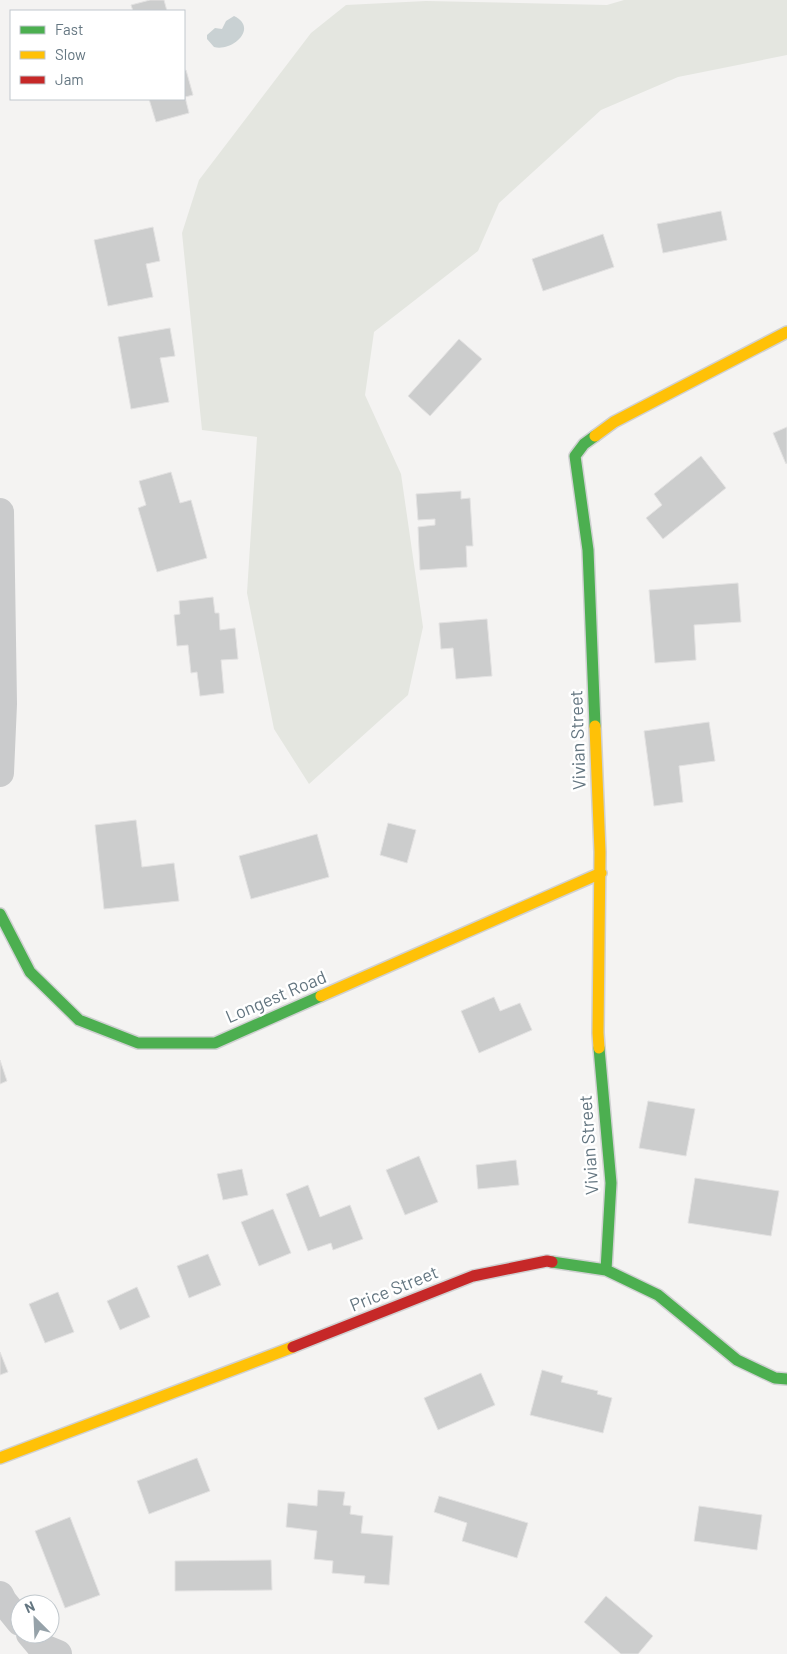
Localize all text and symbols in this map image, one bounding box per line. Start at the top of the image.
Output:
legend [10,10,185,100]
text: Fast [55,20,83,38]
text: Slow [55,45,86,63]
text: Jam [55,70,84,88]
street label: Vivian Street [564,690,590,790]
street label: Longest Road [222,965,329,1027]
street label: Vivian Street [574,1094,602,1196]
street label: Price Street [346,1260,441,1316]
north arrow [10,1594,60,1644]
text: N [22,1597,37,1616]

